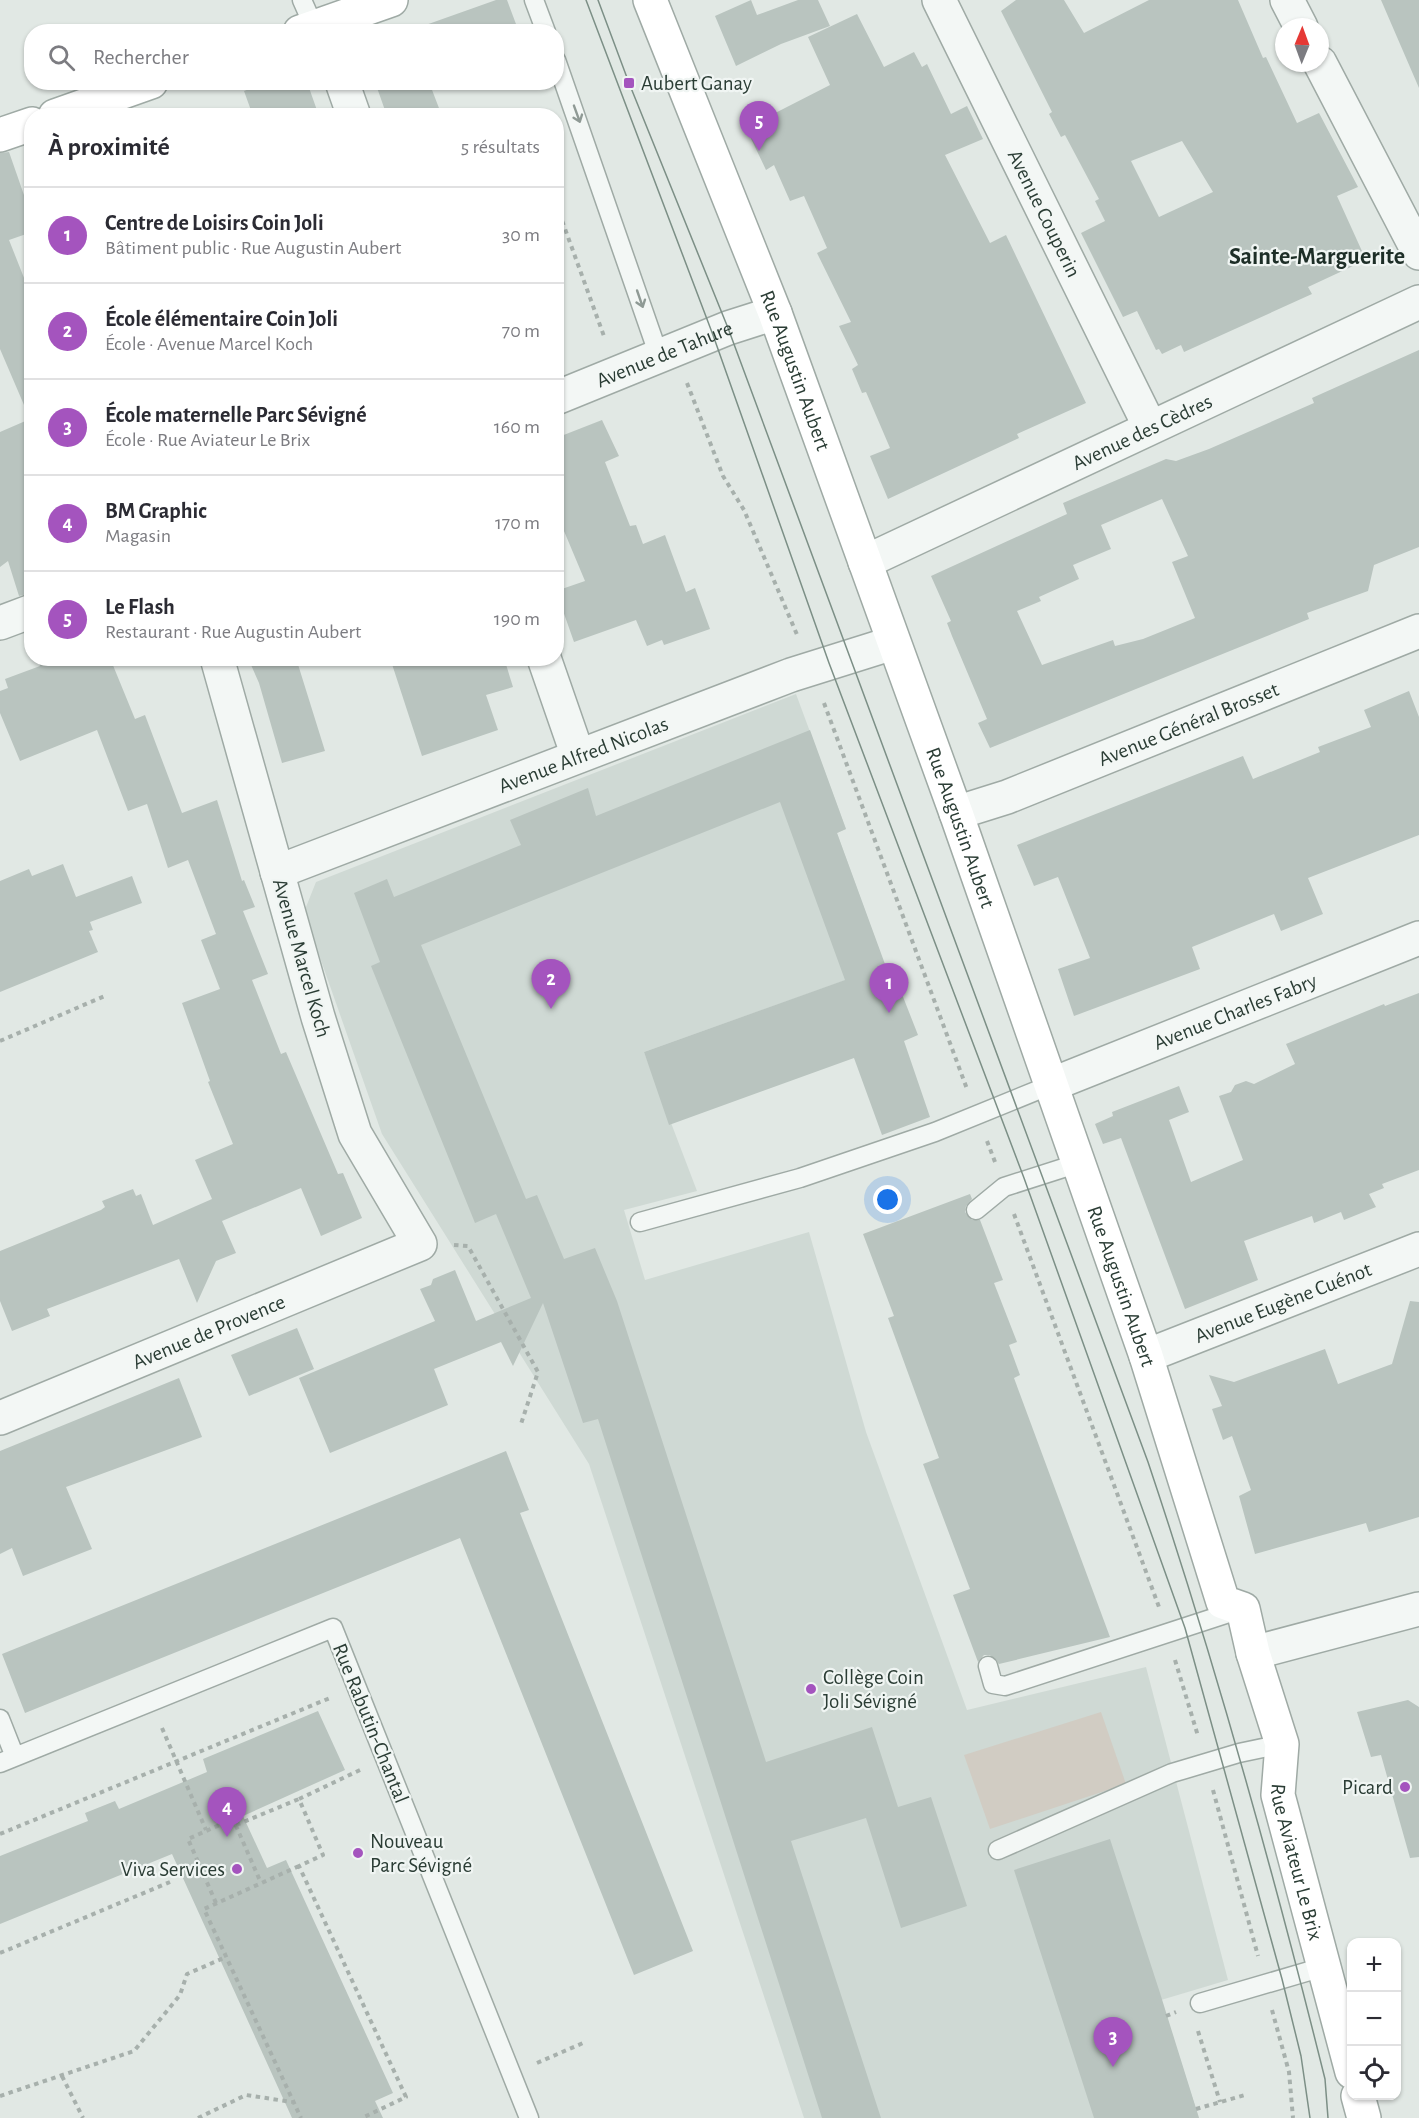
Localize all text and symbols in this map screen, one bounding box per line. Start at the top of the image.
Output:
north arrow [1275,18,1329,72]
search box [24,24,564,90]
icon: search [45,41,78,74]
text: Rechercher [93,46,189,68]
place label: Aubert Ganay [641,73,752,94]
marker: Aubert Ganay [622,76,636,90]
pin: 5 [740,102,778,151]
one-way arrow [572,105,583,123]
text: À proximité [48,134,170,160]
text: 5 résultats [461,137,540,157]
street label: Avenue Couperin [1004,146,1084,281]
text: Centre de Loisirs Coin Joli [105,212,324,234]
text: 1 [64,225,71,245]
text: 30 m [502,225,540,245]
text: Bâtiment public · Rue Augustin Aubert [105,238,401,258]
district label: Sainte-Marguerite [1229,245,1405,269]
street label: Rue Augustin Aubert [756,288,834,454]
one-way arrow [636,289,647,308]
text: École élémentaire Coin Joli [105,308,338,330]
street label: Avenue de Tahure [593,317,736,391]
text: 2 [63,321,72,341]
text: 70 m [502,321,540,341]
text: École · Avenue Marcel Koch [105,334,313,354]
street label: Avenue des Cèdres [1069,391,1215,474]
text: École maternelle Parc Sévigné [105,404,367,426]
text: 3 [63,417,72,437]
text: 160 m [494,417,540,437]
text: École · Rue Aviateur Le Brix [105,430,310,450]
text: BM Graphic [105,500,207,522]
text: 4 [62,513,73,533]
text: 170 m [495,513,540,533]
text: Magasin [105,526,171,546]
text: Le Flash [105,596,175,618]
text: 5 [63,609,72,629]
text: 190 m [494,609,540,629]
text: Restaurant · Rue Augustin Aubert [105,622,361,642]
street label: Avenue Général Brosset [1096,679,1282,770]
street label: Avenue Alfred Nicolas [496,713,671,797]
street label: Rue Augustin Aubert [922,745,998,911]
street label: Avenue Marcel Koch [269,876,334,1040]
pin: 2 [532,960,570,1009]
pin: 1 [870,964,908,1013]
street label: Avenue Charles Fabry [1151,970,1320,1054]
your location [873,1185,902,1214]
street label: Rue Augustin Aubert [1083,1203,1159,1369]
street label: Avenue Eugène Cuénot [1192,1259,1375,1347]
street label: Avenue de Provence [130,1291,288,1373]
street label: Rue Rabutin-Chantal [329,1640,412,1806]
place label: Collège Coin Joli Sévigné [823,1667,924,1712]
marker: Collège Coin Joli Sévigné [804,1682,818,1696]
place label: Picard [1342,1777,1393,1798]
marker: Picard [1398,1780,1412,1794]
street label: Rue Aviateur Le Brix [1267,1783,1326,1943]
pin: 4 [208,1788,246,1837]
place label: Nouveau Parc Sévigné [370,1831,472,1876]
marker: Nouveau Parc Sévigné [351,1846,365,1860]
place label: Viva Services [121,1859,225,1880]
marker: Viva Services [230,1862,244,1876]
map controls [1347,1938,1401,2100]
button: + [1347,1938,1401,1992]
button: − [1347,1992,1401,2046]
pin: 3 [1094,2018,1132,2067]
button: locate [1347,2046,1401,2100]

